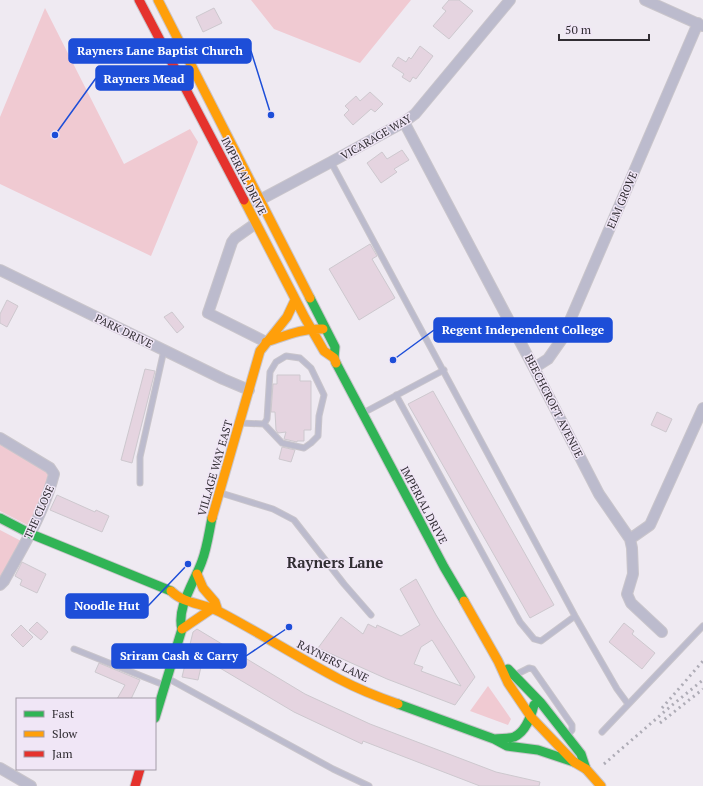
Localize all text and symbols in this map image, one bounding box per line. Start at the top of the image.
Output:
scale bar [559,16,649,42]
text: 50 m [565,22,592,37]
callout: Rayners Lane Baptist Church [69,39,251,63]
text: Rayners Lane Baptist Church [77,43,243,58]
callout: Rayners Mead [96,66,193,90]
text: Rayners Mead [104,71,185,86]
street label: VICARAGE WAY [338,111,415,163]
street label: IMPERIAL DRIVE [218,134,270,218]
street label: ELM GROVE [604,169,640,231]
street label: PARK DRIVE [93,311,155,351]
callout: Regent Independent College [434,318,612,342]
text: Regent Independent College [442,322,605,337]
street label: BEECHCROFT AVENUE [522,352,586,460]
street label: VILLAGE WAY EAST [195,418,235,518]
street label: IMPERIAL DRIVE [398,464,450,546]
street label: THE CLOSE [21,483,57,541]
district label: Rayners Lane [287,552,383,572]
callout: Noodle Hut [66,594,148,618]
text: Noodle Hut [74,598,140,613]
street label: RAYNERS LANE [295,637,371,685]
callout: Sriram Cash & Carry [112,644,246,668]
text: Sriram Cash & Carry [120,648,239,663]
legend [16,698,156,770]
text: Fast [52,706,75,721]
text: Slow [52,726,78,741]
text: Jam [52,746,73,761]

